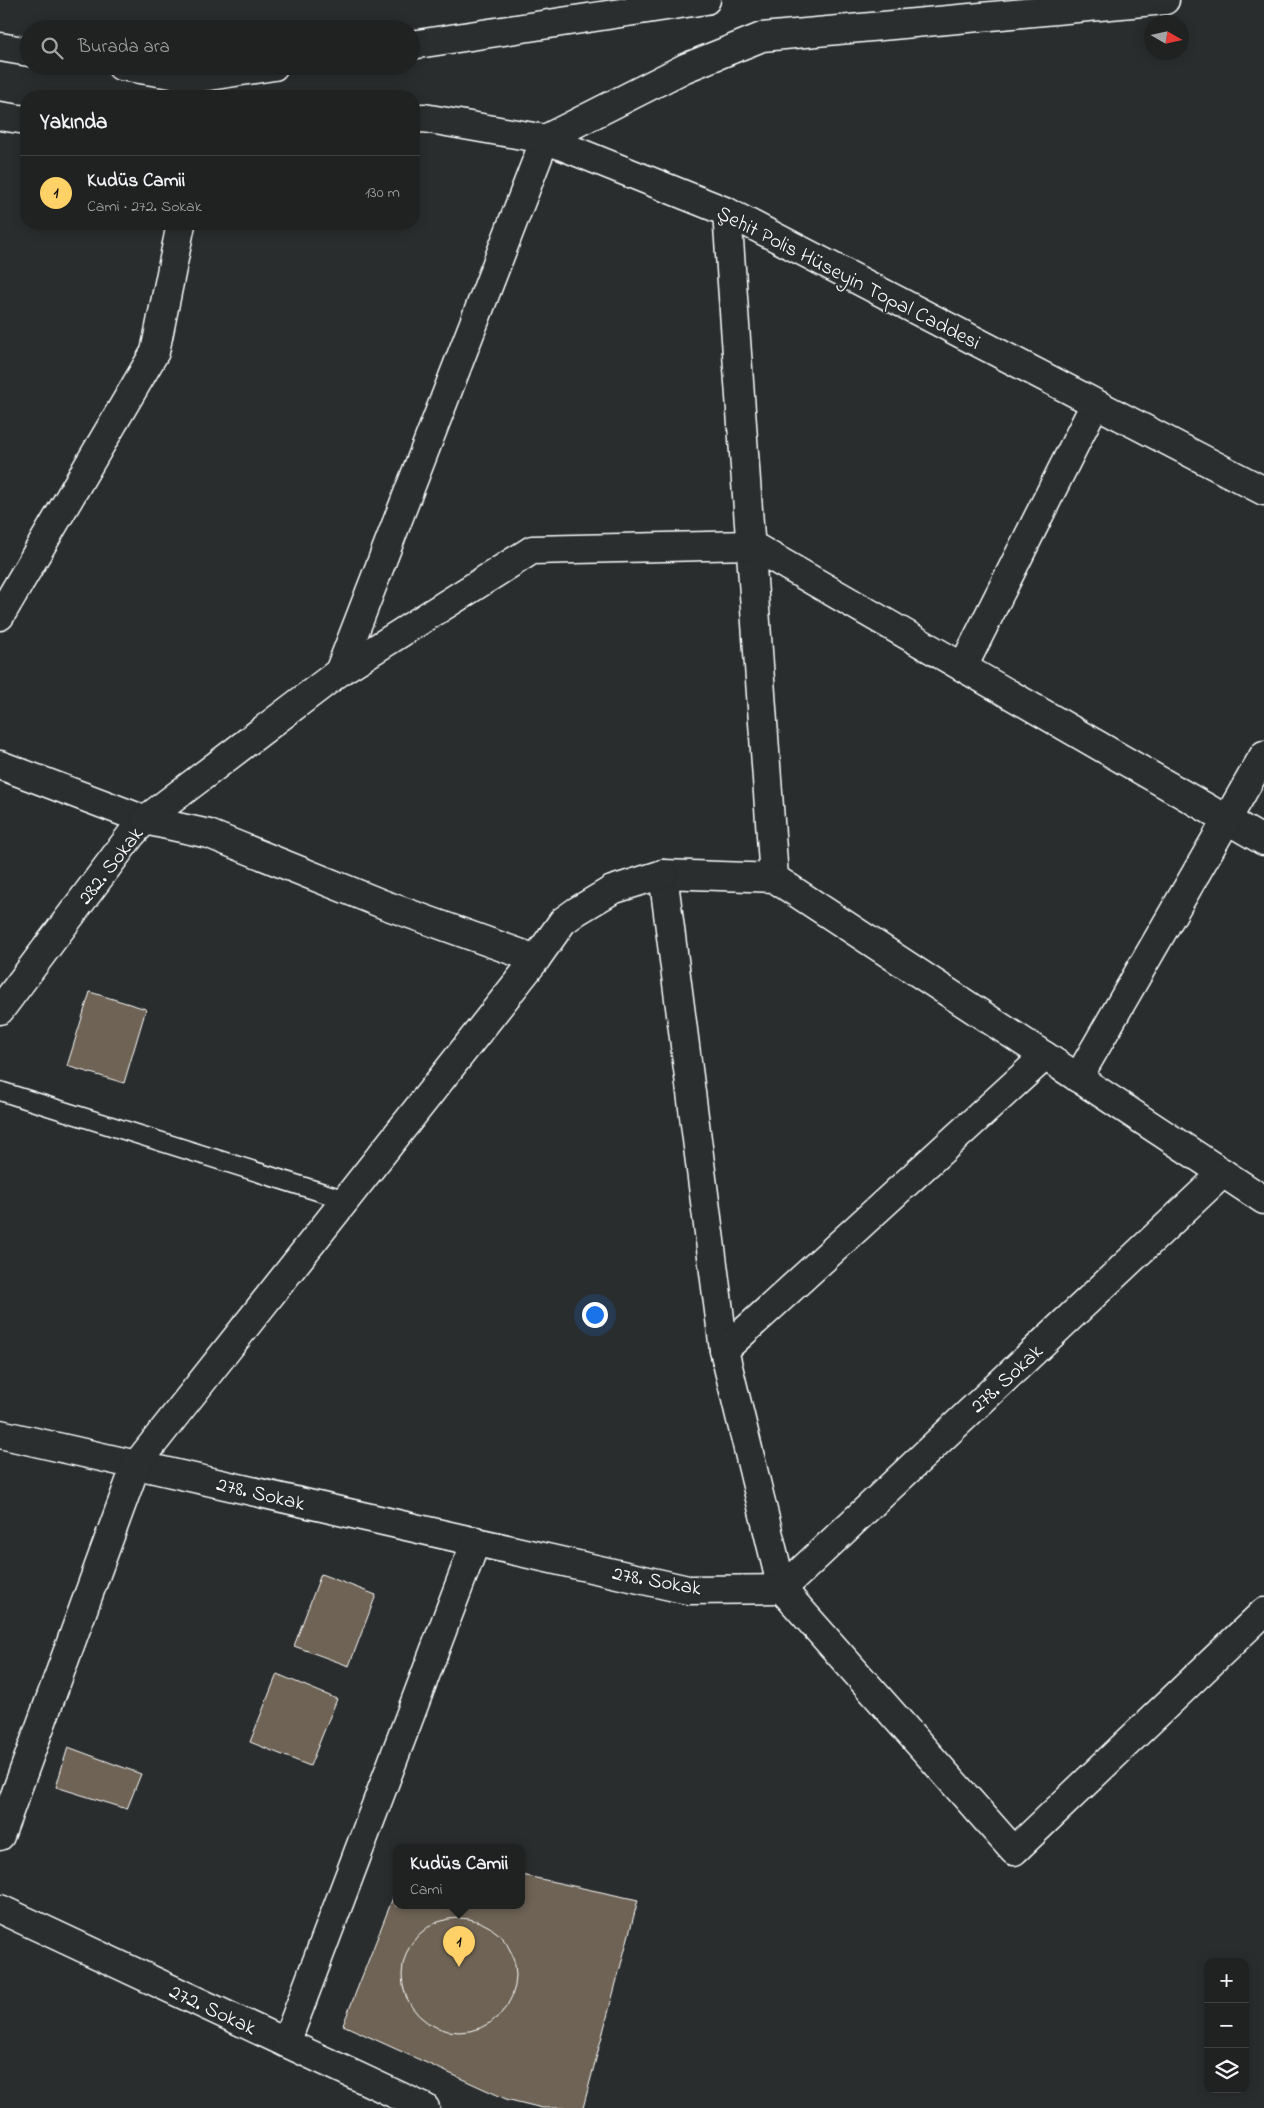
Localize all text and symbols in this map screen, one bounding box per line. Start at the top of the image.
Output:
north arrow [1144,15,1189,60]
search box [20,20,420,75]
icon: search [38,34,66,62]
text: Burada ara [78,34,170,61]
text: Yakında [40,108,107,138]
text: Kudüs Camii [87,168,185,195]
text: 1 [53,181,59,205]
text: 130 m [365,181,400,205]
text: Cami · 272. Sokak [87,195,202,219]
street label: Şehit Polis Hüseyin Topal Caddesi [710,199,985,360]
street label: 282. Sokak [71,820,152,912]
your location [582,1302,608,1328]
street label: 278. Sokak [964,1337,1051,1421]
street label: 278. Sokak [213,1470,309,1520]
street label: 278. Sokak [610,1559,704,1605]
popup [393,1844,525,1909]
text: Kudüs Camii [410,1851,508,1878]
text: Cami [410,1878,443,1902]
pin: 1 [443,1926,475,1967]
map controls [1204,1958,1249,2093]
button: + [1204,1958,1249,2003]
street label: 272. Sokak [164,1978,261,2044]
button: − [1204,2003,1249,2048]
button: layers [1204,2048,1249,2093]

